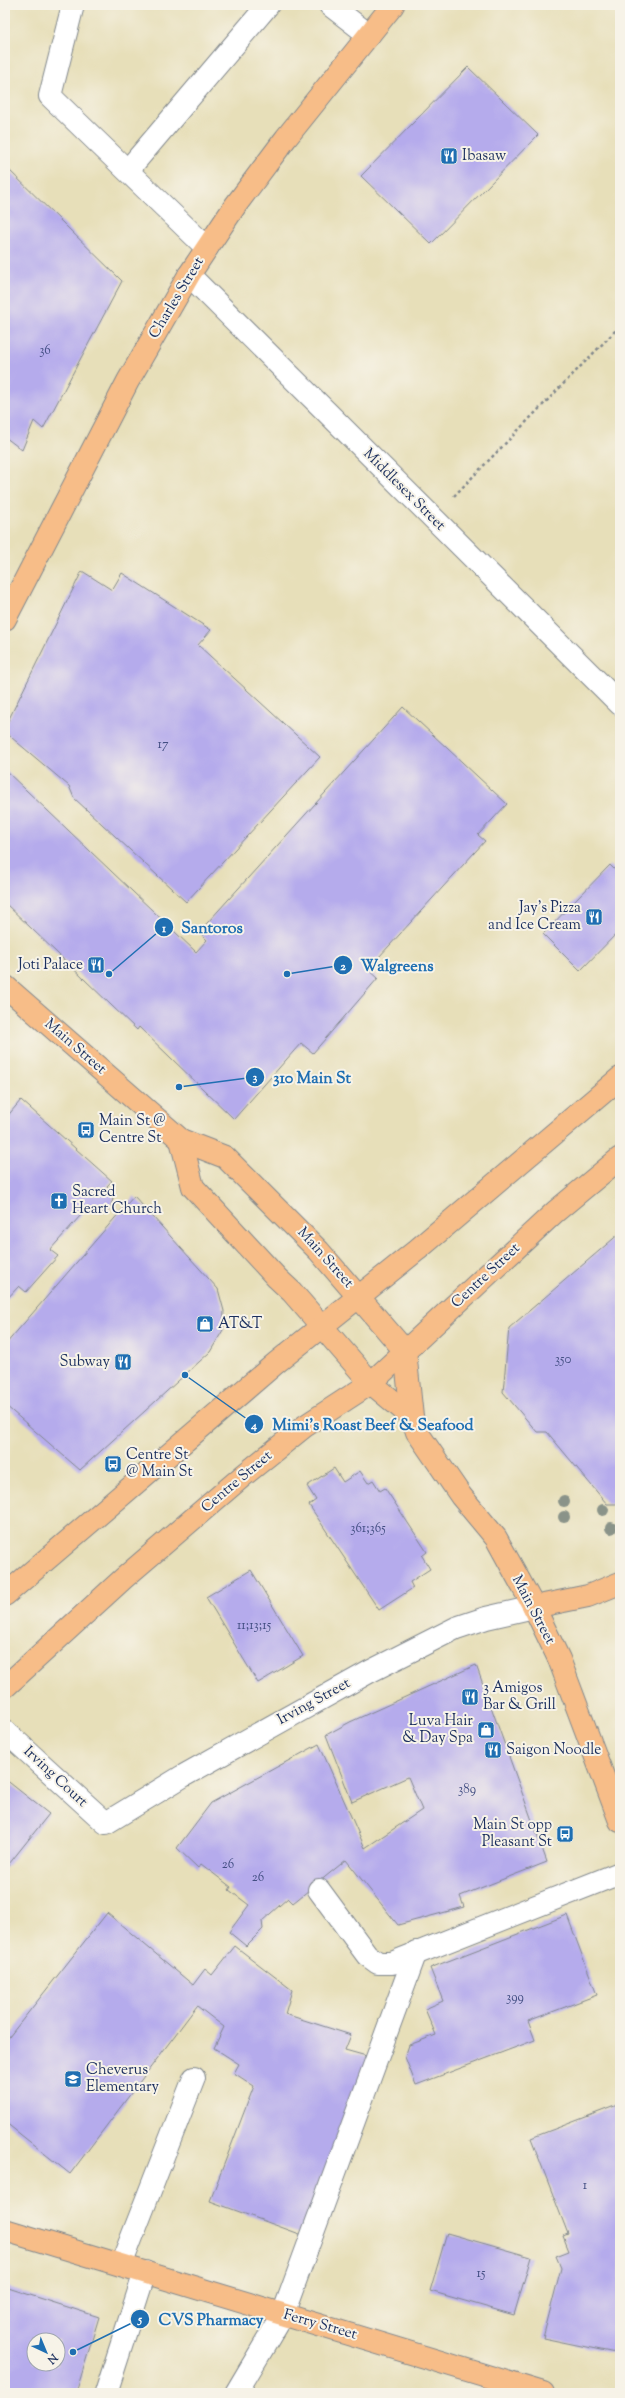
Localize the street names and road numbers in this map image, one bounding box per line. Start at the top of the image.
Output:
street label: Charles Street [144,253,210,343]
street label: Middlesex Street [358,444,450,536]
street label: Main Street [40,1014,110,1080]
street label: Main Street [292,1223,358,1293]
street label: Centre Street [447,1239,525,1313]
street label: Centre Street [197,1446,277,1518]
street label: Main Street [506,1572,560,1648]
street label: Irving Street [274,1673,354,1731]
street label: Irving Court [18,1742,92,1812]
street label: Ferry Street [281,2304,359,2346]

